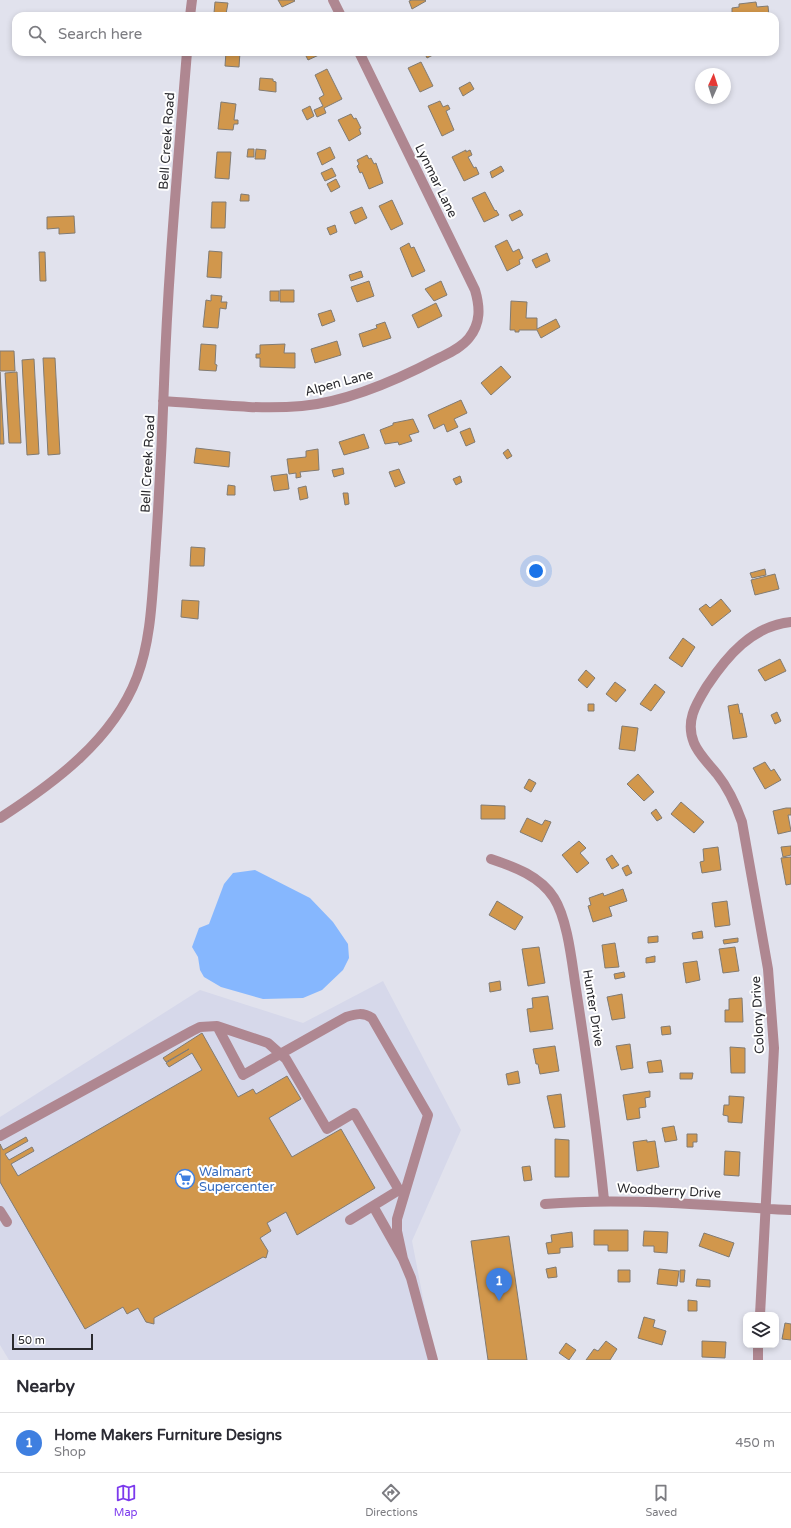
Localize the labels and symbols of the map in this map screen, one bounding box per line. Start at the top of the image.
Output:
north arrow [695,68,731,104]
street label: Bell Creek Road [156,92,178,190]
street label: Lynmar Lane [411,142,461,220]
street label: Alpen Lane [303,366,375,400]
street label: Bell Creek Road [137,415,159,513]
your location [526,561,546,581]
street label: Hunter Drive [579,968,607,1048]
street label: Colony Drive [748,976,768,1054]
place label: Walmart Supercenter [199,1164,274,1195]
supermarket icon: Walmart Supercenter [174,1168,196,1190]
street label: Woodberry Drive [616,1180,722,1202]
pin: 1 [486,1268,512,1301]
scale bar [12,1332,93,1351]

